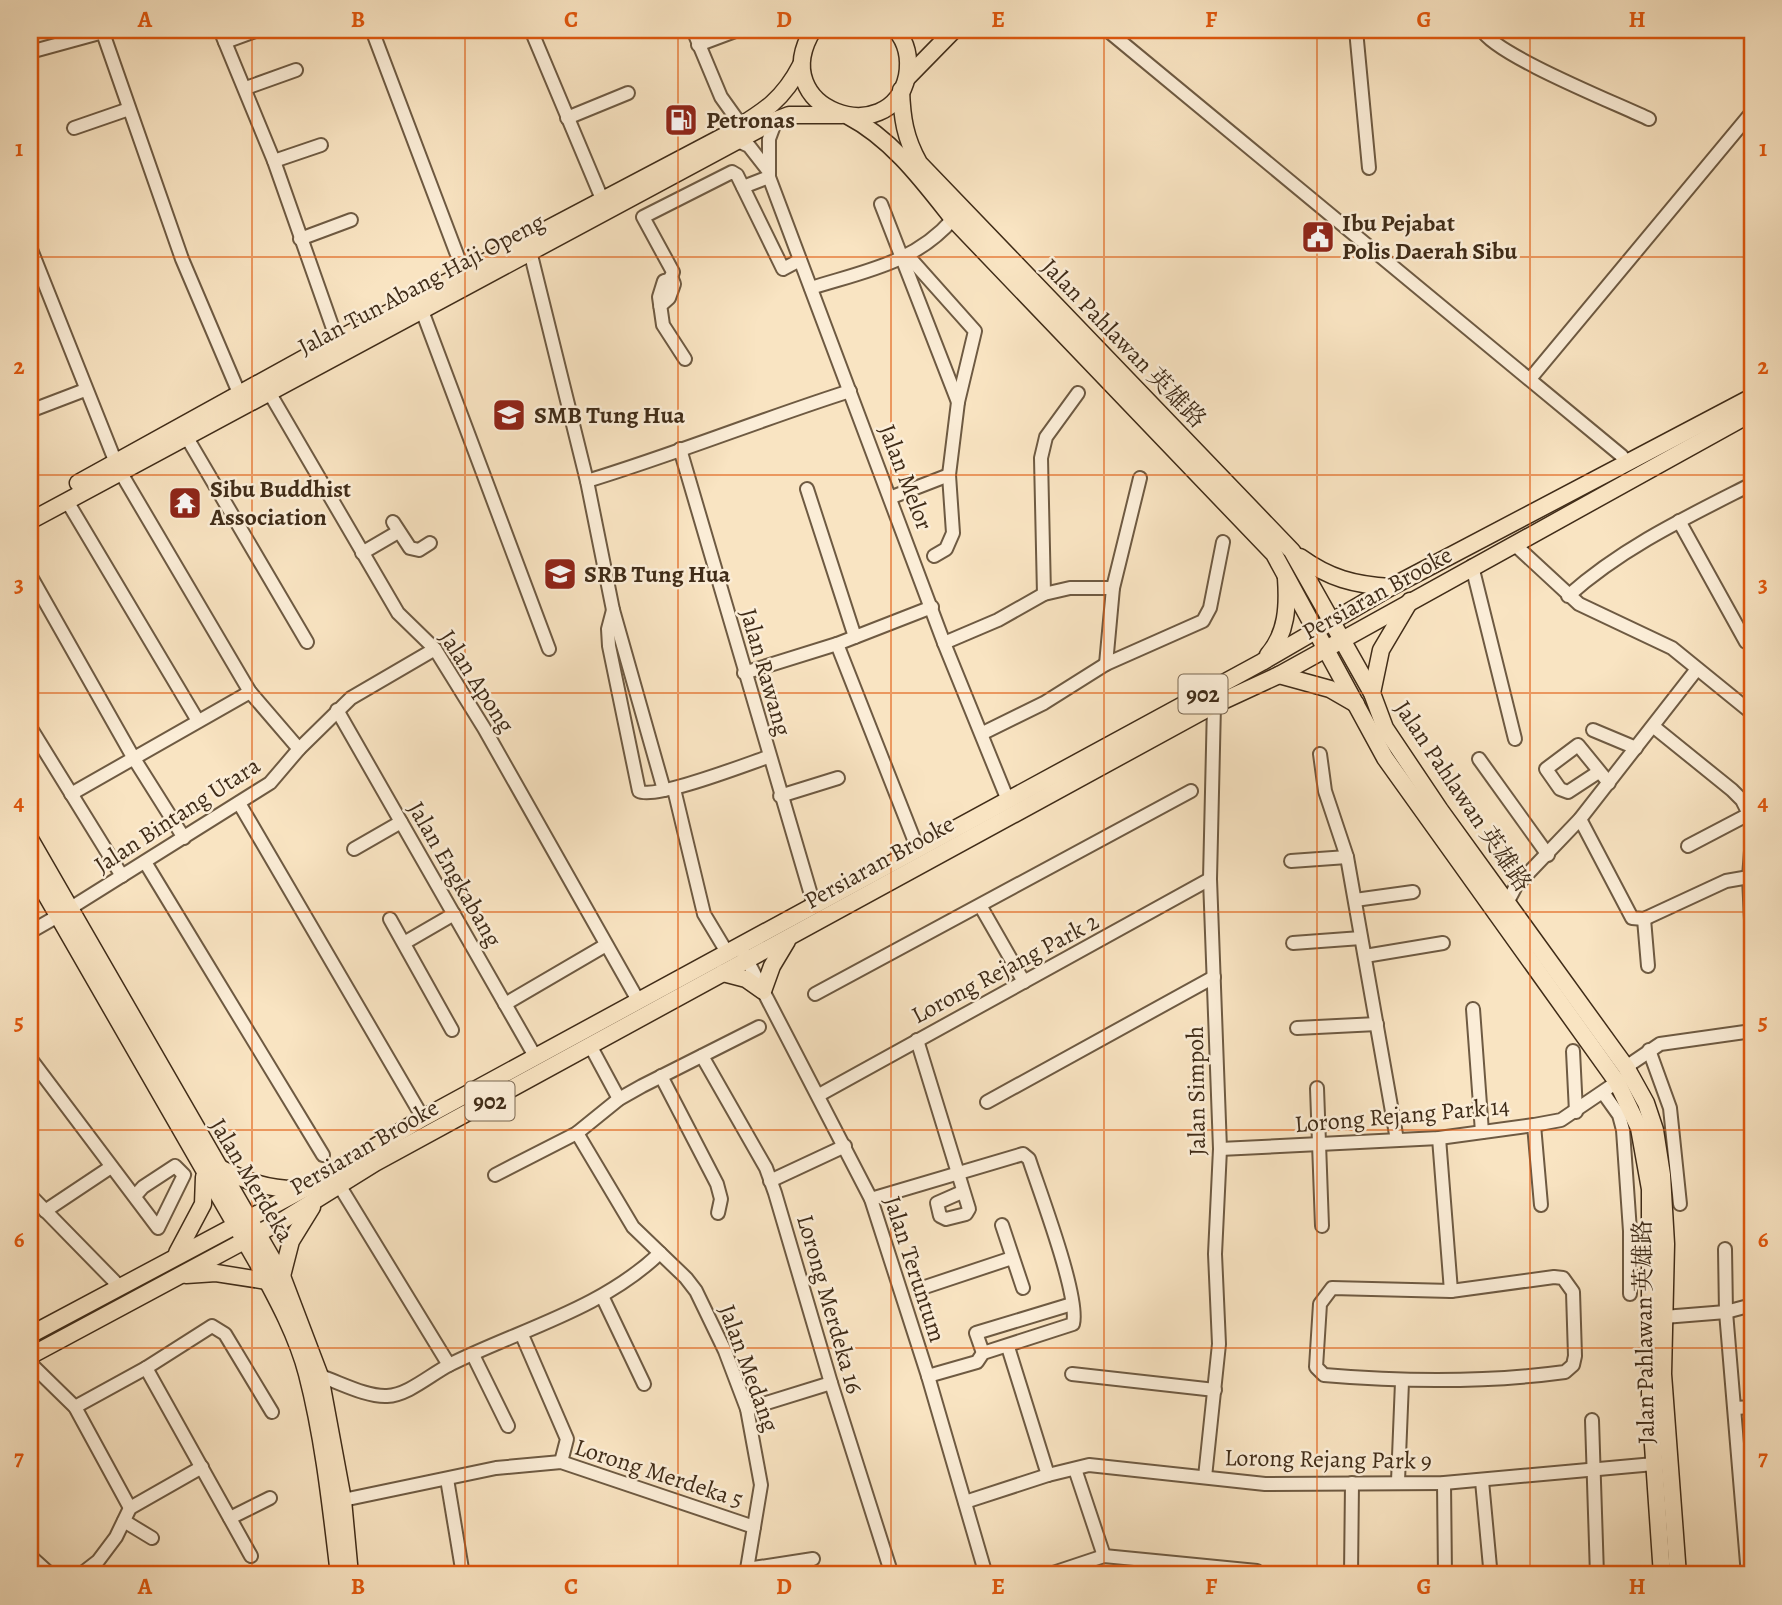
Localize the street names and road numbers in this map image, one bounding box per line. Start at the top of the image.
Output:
street label: Jalan Tun Abang Haji Openg [292,205,550,363]
street label: Jalan Pahlawan 英雄路 [1035,251,1213,435]
street label: Jalan Melor [871,420,941,534]
street label: Persiaran Brooke [1296,539,1458,647]
street label: Jalan Rawang [733,605,799,739]
street label: Jalan Apong [432,623,522,739]
road number: 902 [1178,674,1228,714]
street label: Jalan Pahlawan 英雄路 [1387,694,1539,898]
street label: Jalan Bintang Utara [88,749,267,881]
street label: Jalan Engkabang [400,795,510,953]
street label: Persiaran Brooke [798,808,960,916]
street label: Lorong Rejang Park 2 [906,905,1104,1031]
street label: Jalan Simpoh [1179,1026,1213,1156]
road number: 902 [466,1082,514,1120]
street label: Lorong Rejang Park 14 [1293,1090,1511,1140]
street label: Persiaran Brooke [284,1091,444,1203]
street label: Jalan Merdeka [202,1112,302,1249]
street label: Jalan Teruntum [876,1192,954,1346]
street label: Lorong Merdeka 16 [789,1211,871,1397]
street label: Jalan Pahlawan 英雄路 [1626,1220,1662,1444]
street label: Jalan Medang [711,1300,787,1436]
street label: Lorong Merdeka 5 [570,1431,748,1515]
street label: Lorong Rejang Park 9 [1224,1441,1432,1477]

